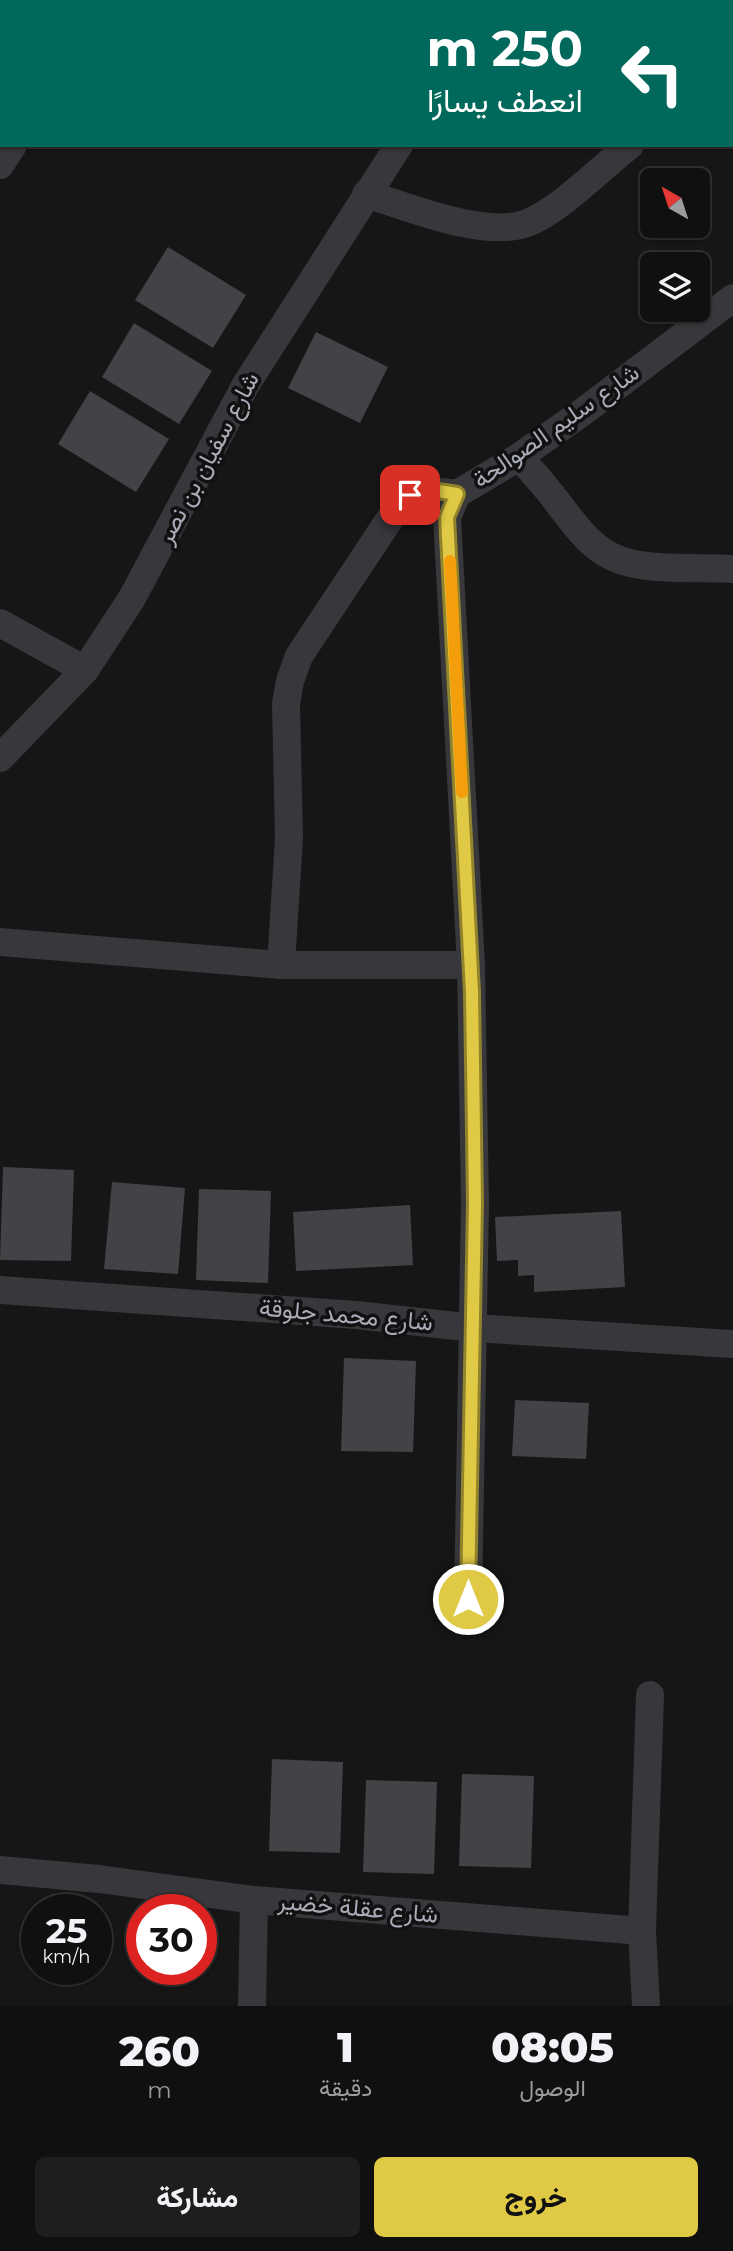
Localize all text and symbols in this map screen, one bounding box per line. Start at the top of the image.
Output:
text: 250 m [426,19,583,78]
icon: left [607,28,698,119]
text: انعطف يسارًا [427,81,583,120]
north arrow [640,168,710,238]
map controls [640,168,710,322]
button: layers [640,252,710,322]
street label: شارع سليم الصوالحة [467,357,646,495]
street label: شارع سفيان بن نصر [150,367,267,550]
pin [380,465,440,525]
icon: arrive [391,476,429,514]
street label: شارع محمد جلوقة [258,1292,434,1339]
position arrow [431,1562,505,1636]
street label: شارع عقلة خضير [275,1886,439,1931]
speed limit sign: 30 [126,1894,217,1985]
text: 25 [46,1909,87,1952]
text: km/h [42,1946,91,1968]
text: 1 [337,2021,354,2073]
text: 08:05 [491,2021,614,2073]
text: 260 [119,2025,200,2077]
text: دقيقة [319,2074,372,2102]
text: الوصول [519,2074,586,2102]
text: m [147,2076,172,2104]
button: مشاركة [35,2157,360,2237]
button: خروج [374,2157,698,2237]

